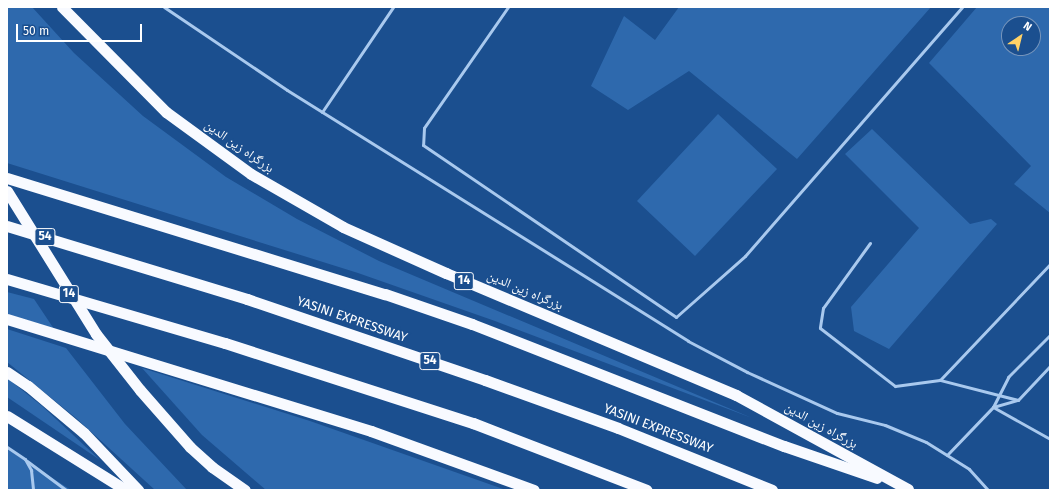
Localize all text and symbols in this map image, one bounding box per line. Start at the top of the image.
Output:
scale bar [18,16,144,42]
north arrow [1001,16,1041,56]
text: N [1021,19,1034,34]
text: 50 m [23,24,49,38]
street label: بزرگراه زین الدین [201,117,277,177]
road number: 54 [34,227,56,247]
street label: بزرگراه زین الدین [485,268,565,314]
road number: 14 [453,271,475,291]
road number: 14 [58,284,80,304]
street label: YASINI EXPRESSWAY [295,294,409,346]
road number: 54 [419,351,441,371]
street label: بزرگراه زین الدین [782,400,860,452]
street label: YASINI EXPRESSWAY [601,401,715,457]

